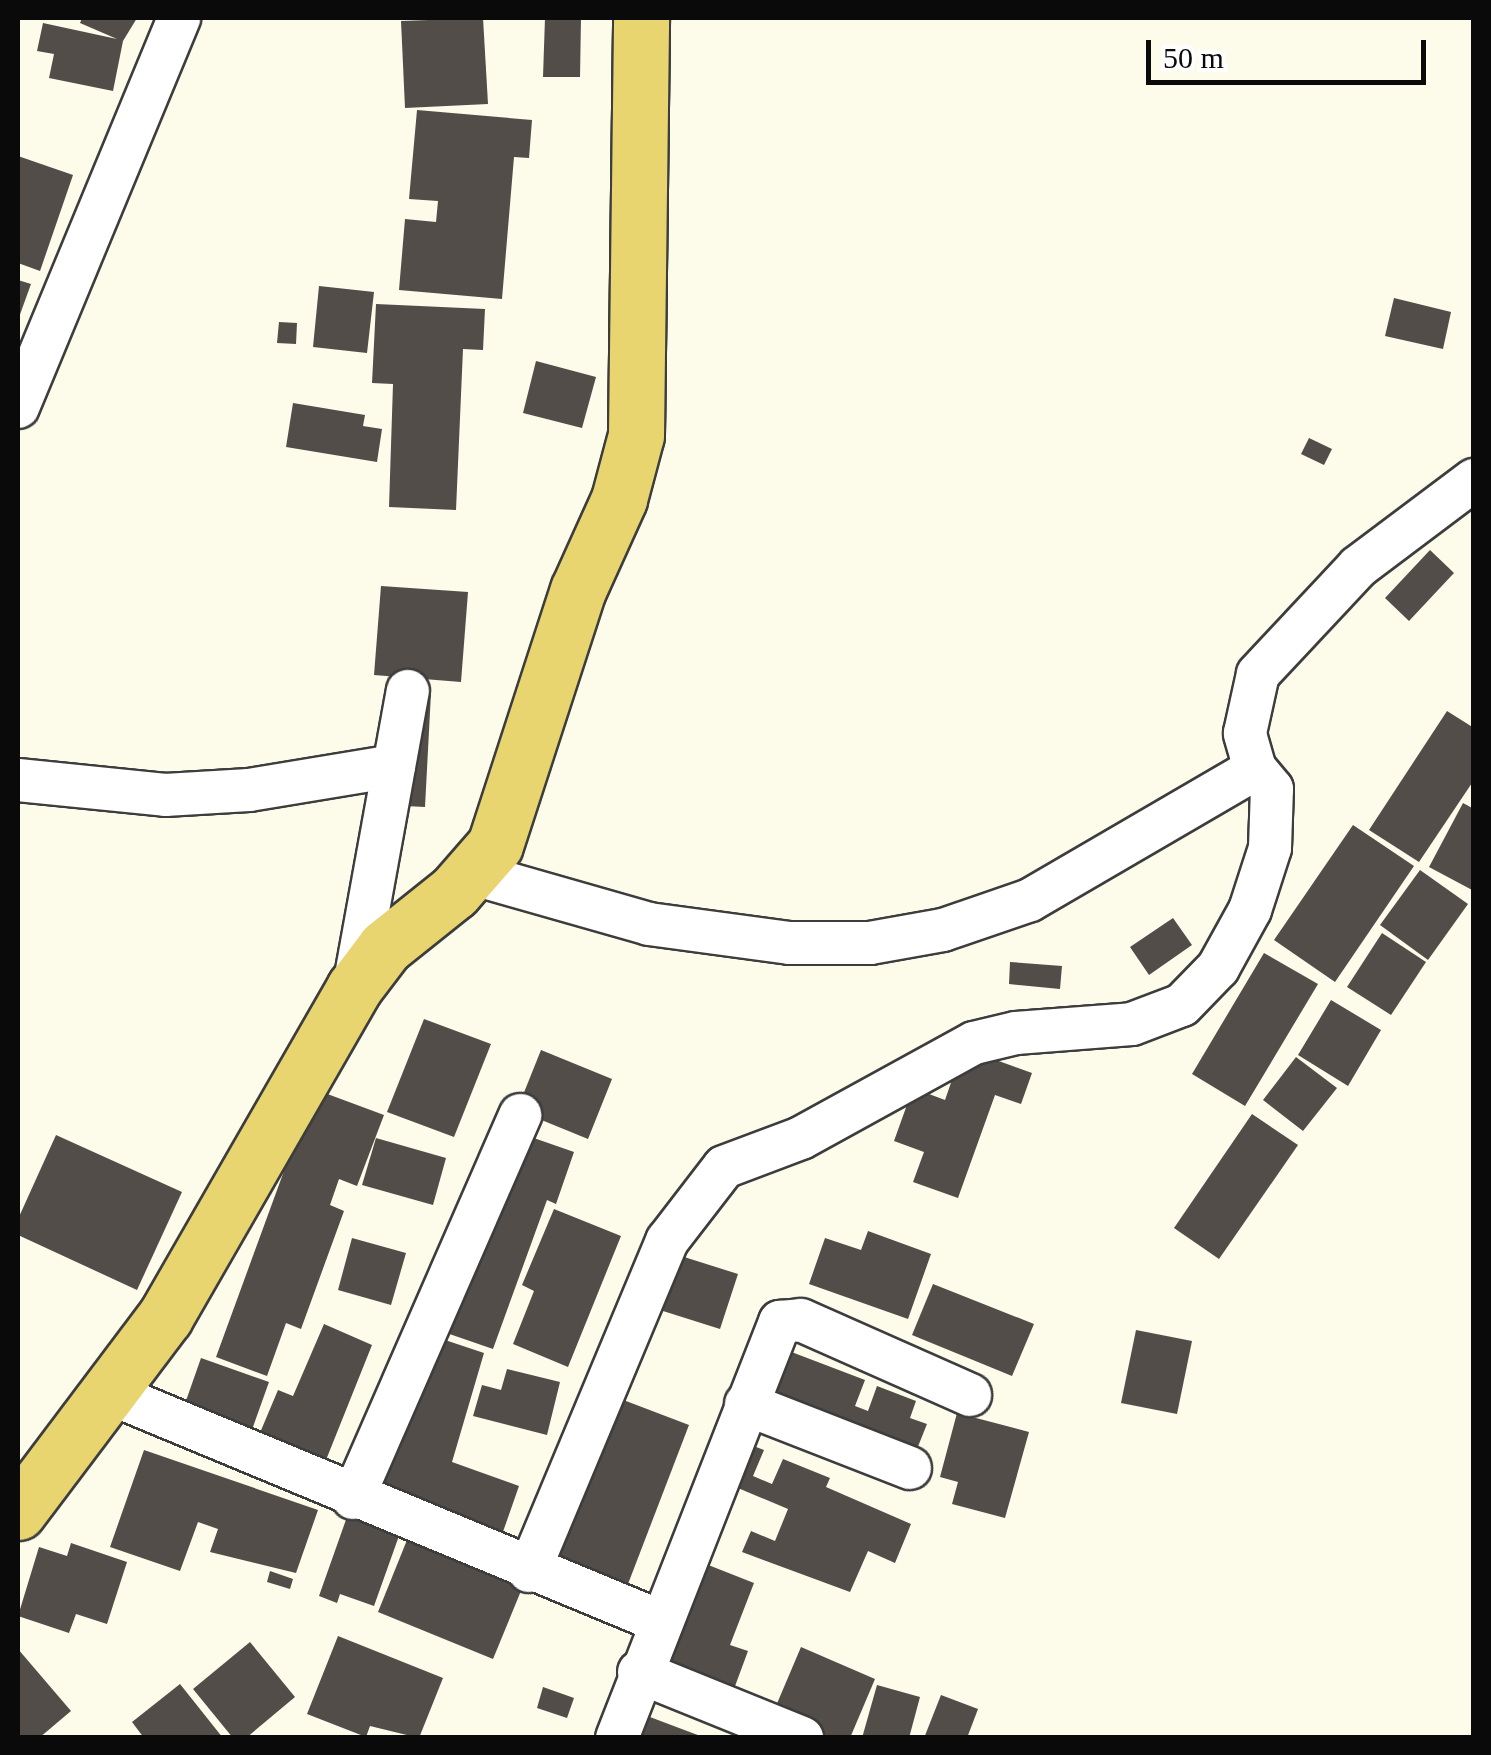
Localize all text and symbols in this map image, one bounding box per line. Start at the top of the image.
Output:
scale bar [1151,20,1431,82]
text: 50 m [1163,41,1224,74]

